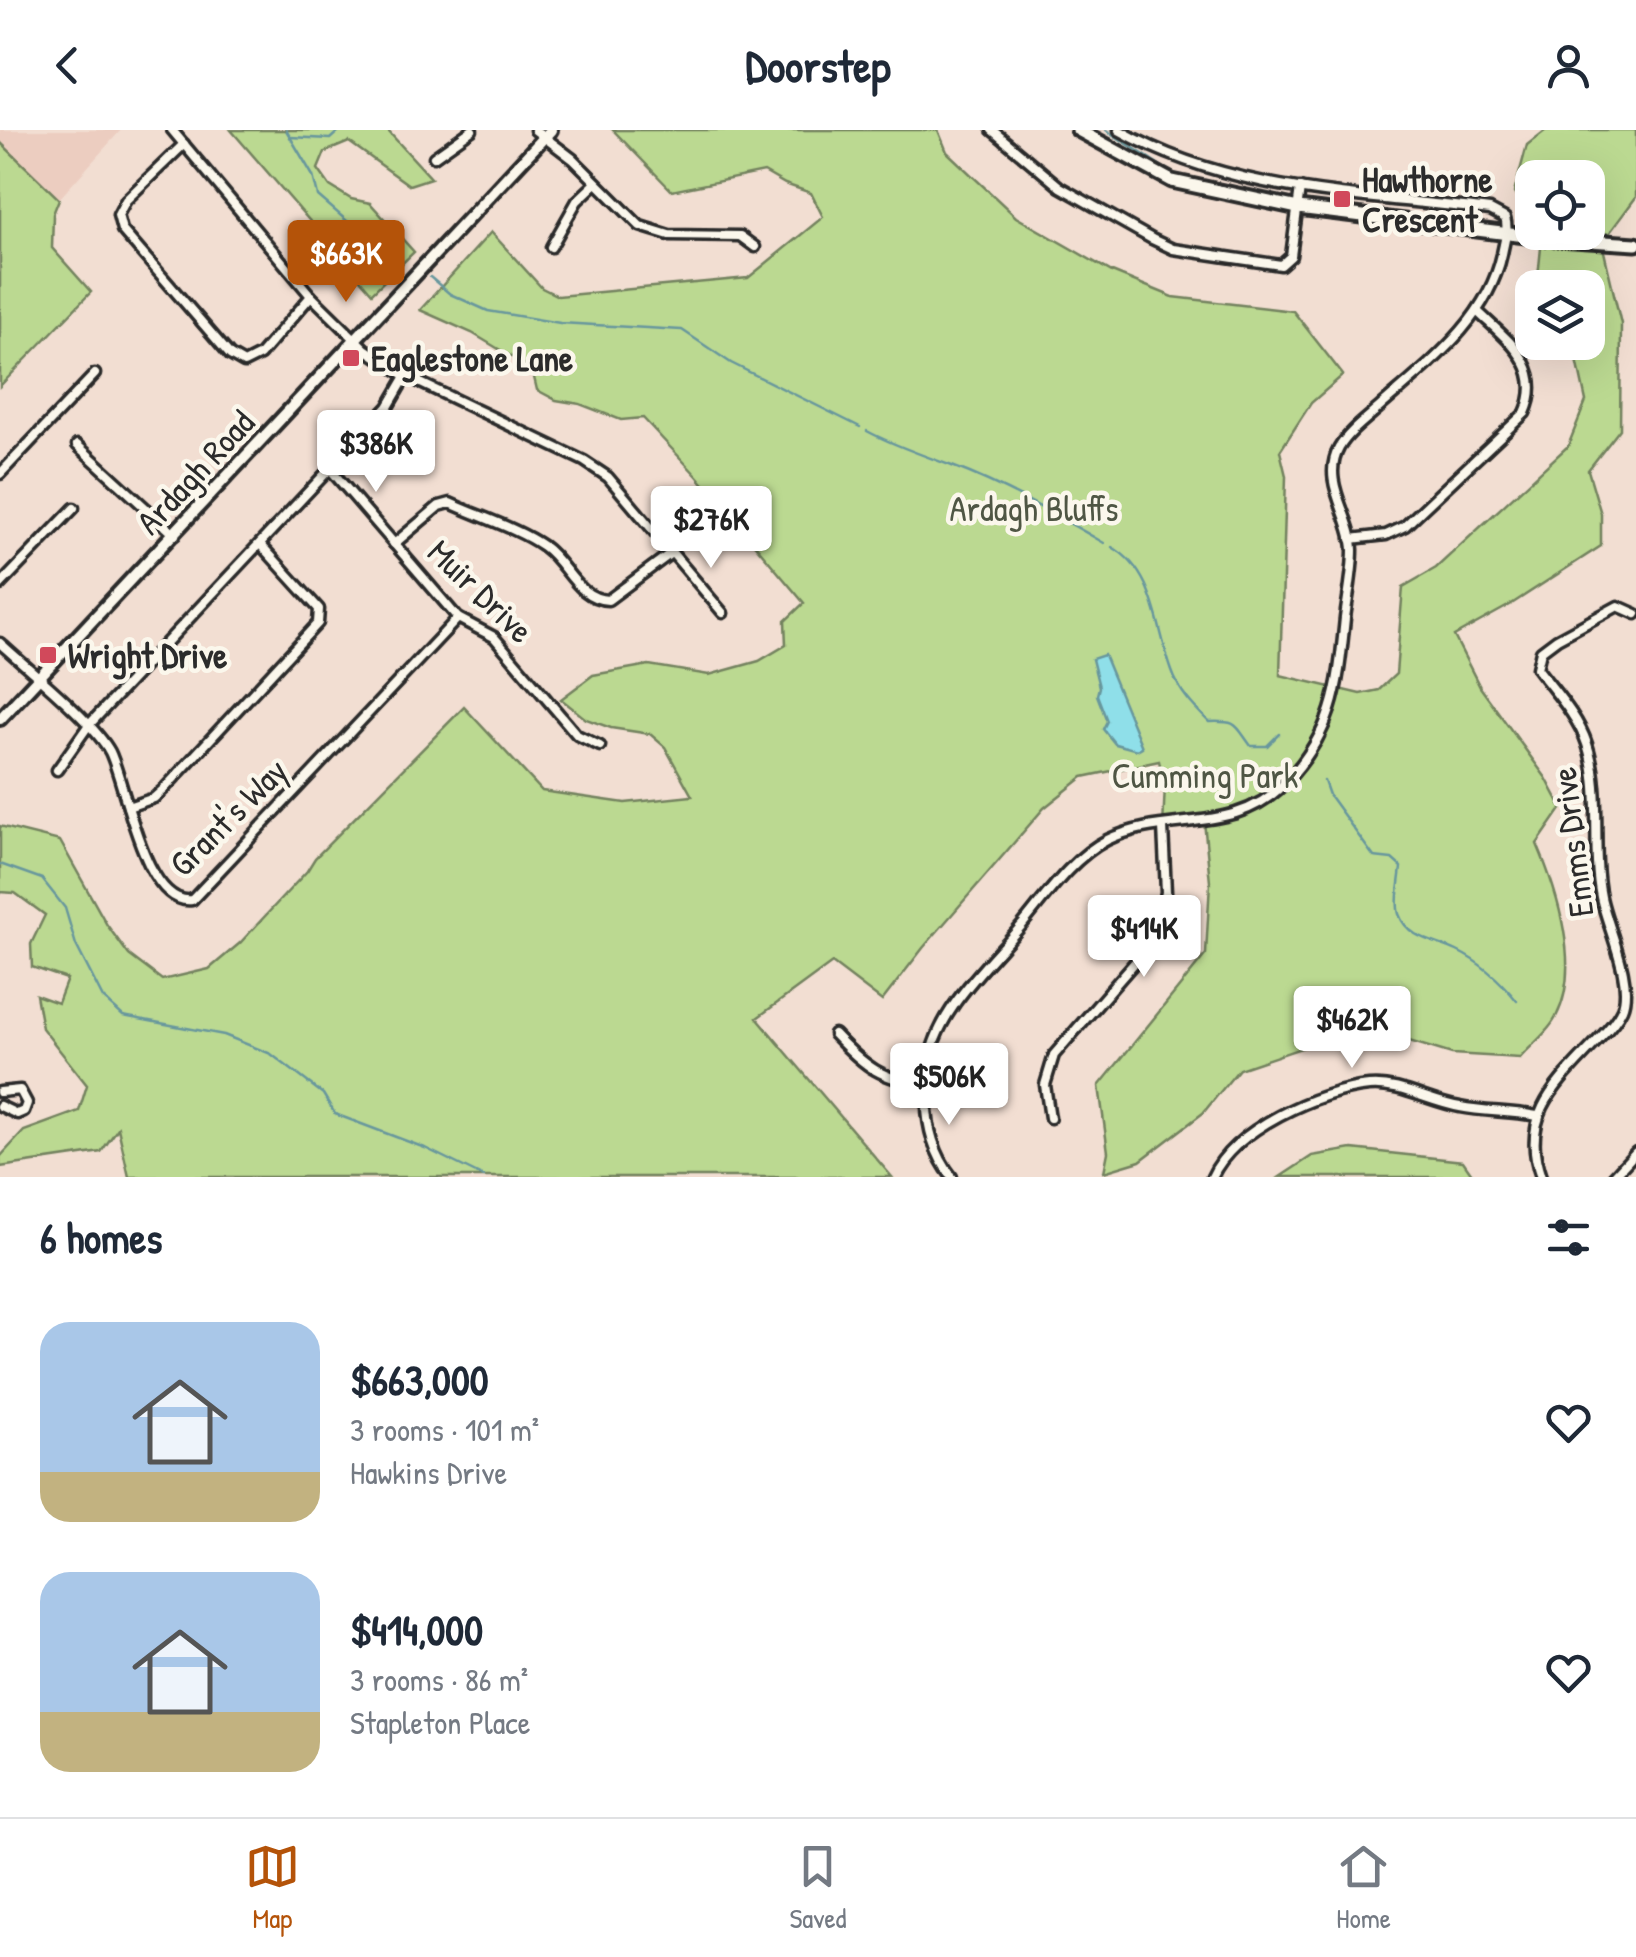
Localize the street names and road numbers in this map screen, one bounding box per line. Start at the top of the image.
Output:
street label: Ardagh Road [125,400,265,544]
street label: Muir Drive [418,529,544,653]
street label: Grant's Way [159,748,297,886]
street label: Emms Drive [1539,764,1604,920]

